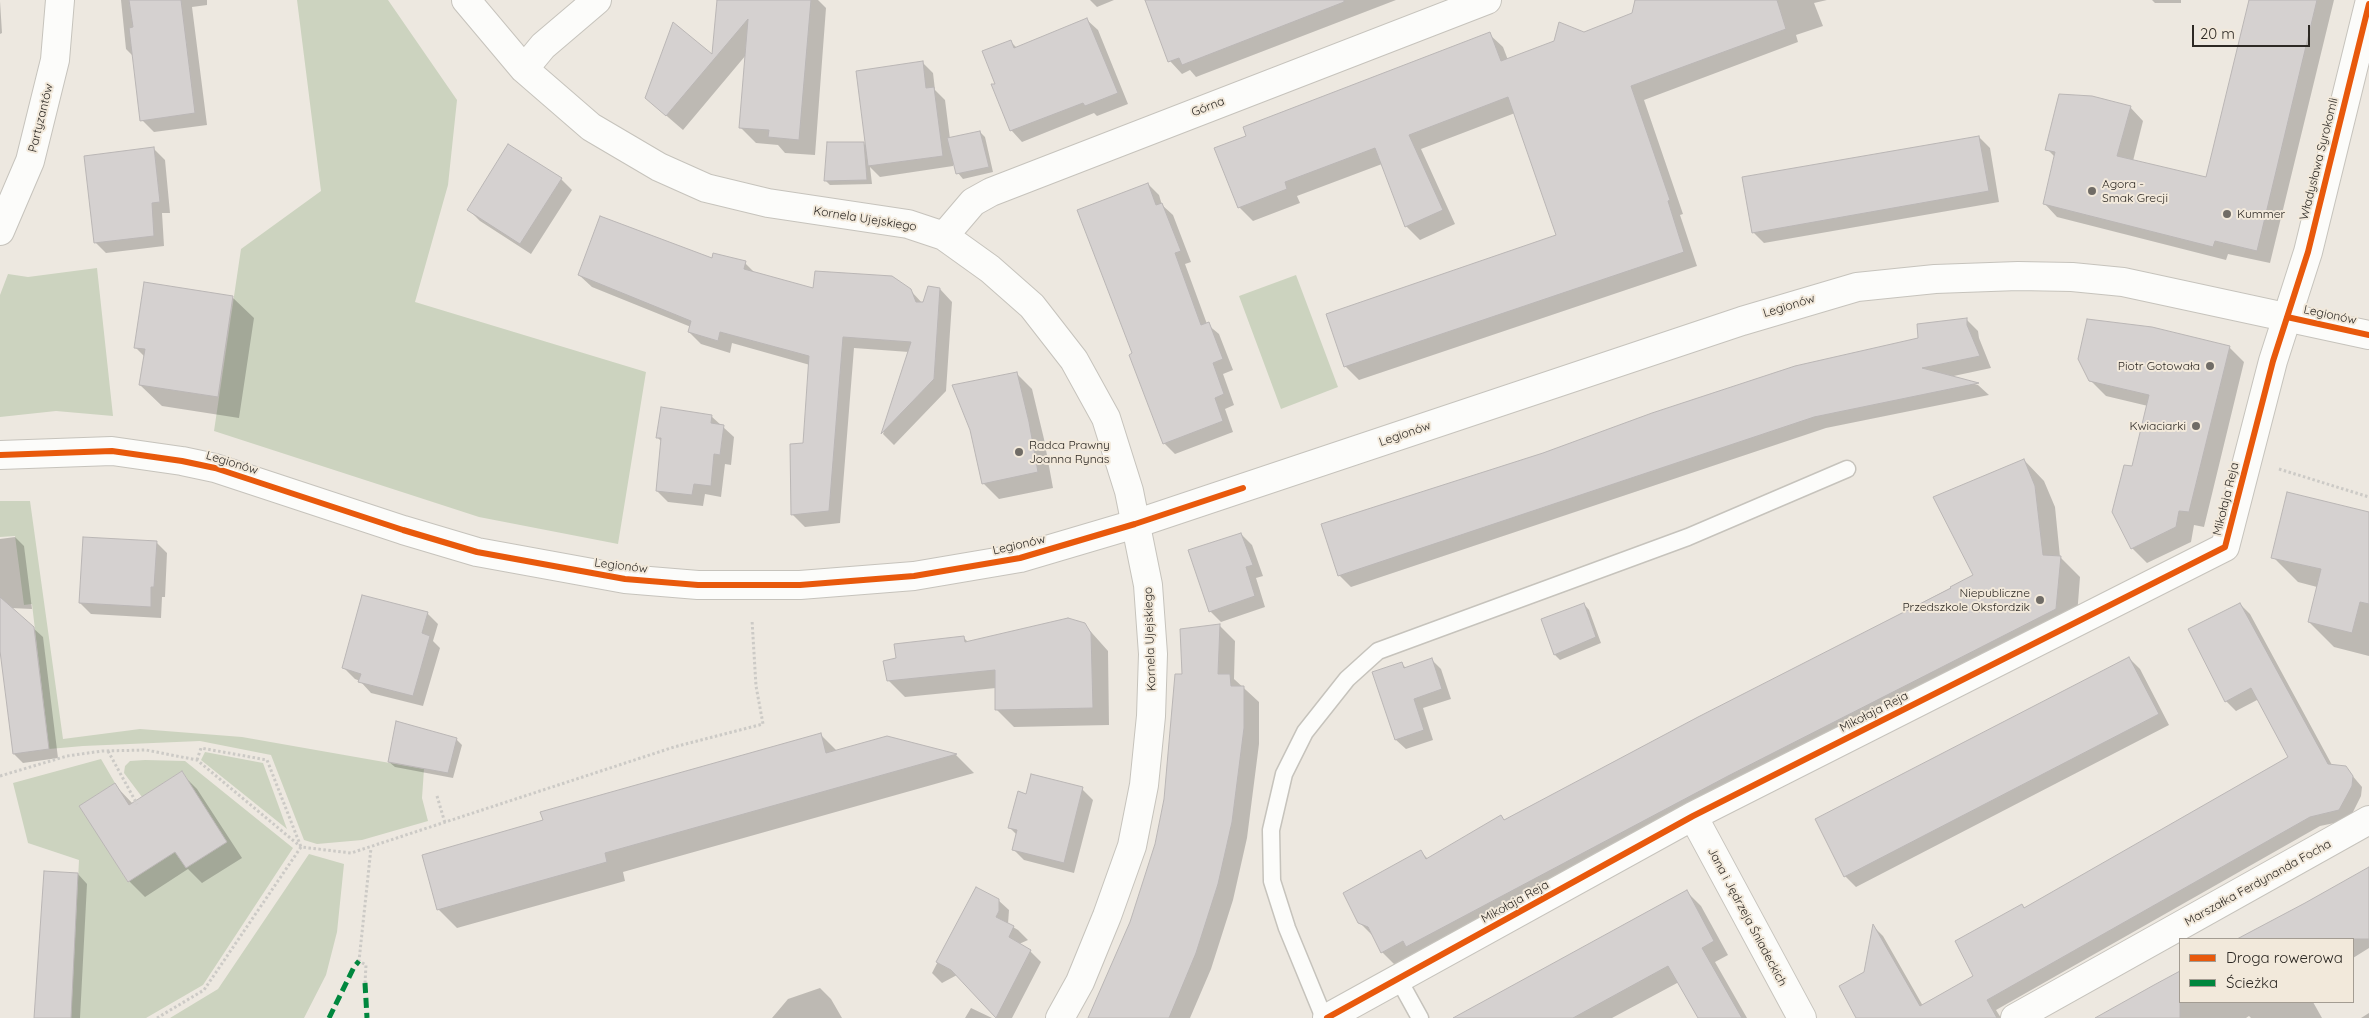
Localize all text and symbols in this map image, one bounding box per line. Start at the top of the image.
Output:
scale bar [2194,15,2312,47]
text: 20 m [2200,24,2235,43]
street label: Partyzantów [26,82,56,154]
street label: Górna [1189,94,1227,120]
street label: Władysława Syrokomli [2297,96,2341,222]
place label: Agora - Smak Grecji [2102,177,2168,205]
marker: Agora - Smak Grecji [2086,185,2098,197]
street label: Kornela Ujejskiego [812,204,918,234]
place label: Kummer [2237,207,2285,221]
marker: Kummer [2221,208,2233,220]
street label: Legionów [1761,291,1817,321]
street label: Legionów [2302,302,2358,328]
place label: Piotr Gotowała [2118,359,2200,373]
marker: Piotr Gotowała [2204,360,2216,372]
street label: Legionów [1377,418,1433,450]
place label: Kwiaciarki [2130,419,2186,433]
marker: Kwiaciarki [2190,420,2202,432]
place label: Radca Prawny Joanna Rynas [1029,438,1110,466]
marker: Radca Prawny Joanna Rynas [1013,446,1025,458]
street label: Legionów [204,448,260,478]
street label: Mikołaja Reja [2210,461,2242,537]
street label: Legionów [991,532,1047,558]
street label: Legionów [594,556,648,576]
place label: Niepubliczne Przedszkole Oksfordzik [1902,586,2030,614]
street label: Kornela Ujejskiego [1141,587,1159,691]
marker: Niepubliczne Przedszkole Oksfordzik [2034,594,2046,606]
street label: Mikołaja Reja [1837,689,1911,735]
street label: Marszałka Ferdynanda Focha [2182,837,2334,929]
street label: Jana i Jędrzeja Śniadeckich [1704,845,1790,989]
street label: Mikołaja Reja [1479,878,1551,926]
legend [2179,938,2354,1003]
text: Droga rowerowa [2226,948,2343,967]
text: Ścieżka [2226,973,2278,992]

